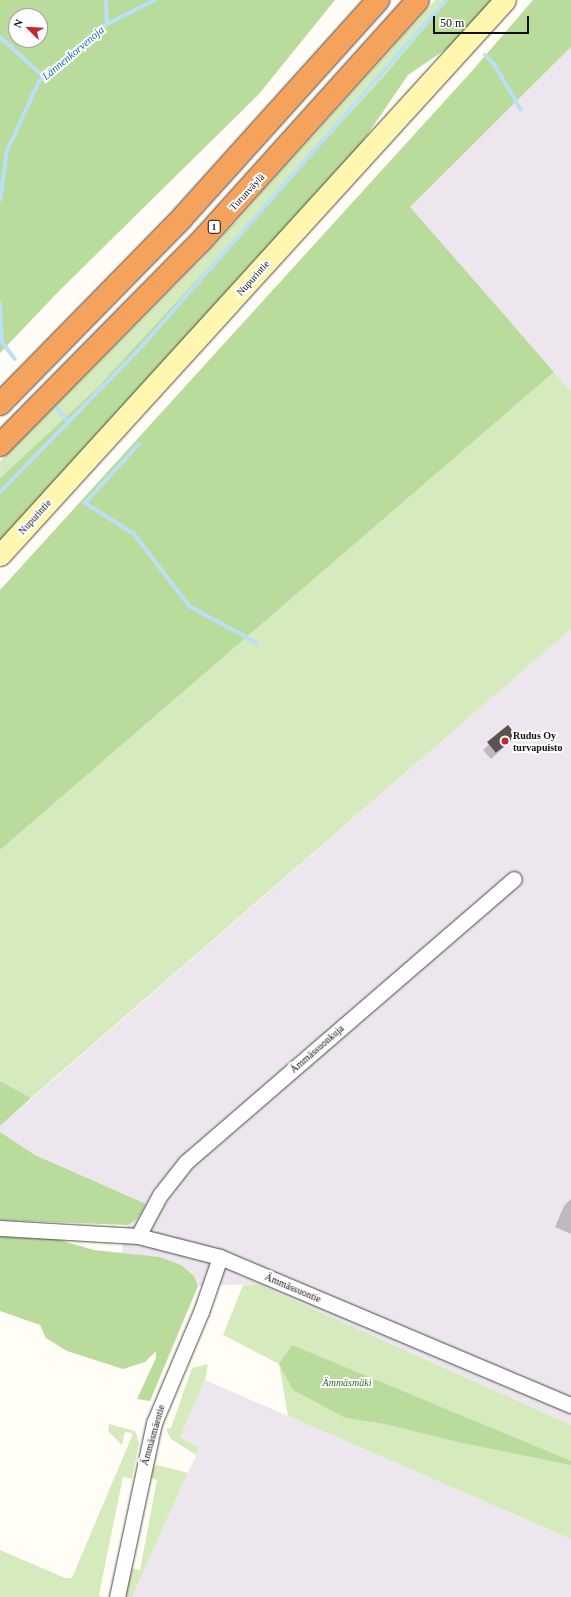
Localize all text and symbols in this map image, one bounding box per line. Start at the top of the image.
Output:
north arrow [8,8,48,48]
scale bar [435,8,531,34]
text: 50 m [440,16,464,30]
text: N [11,17,25,30]
water label: Lännenkorvenoja [39,23,107,83]
street label: Turunväylä [227,171,267,213]
road number: 1 [207,220,221,234]
street label: Nupurintie [234,258,272,298]
street label: Nupurintie [16,497,54,537]
place label: Rudus Oy turvapuisto [513,729,562,752]
marker: Rudus Oy turvapuisto [500,736,510,746]
street label: Ämmässuonkuja [288,1022,346,1076]
street label: Ämmässuontie [263,1271,323,1305]
park label: Ämmäsmäki [323,1377,371,1389]
street label: Ämmäsmäentie [139,1403,167,1467]

